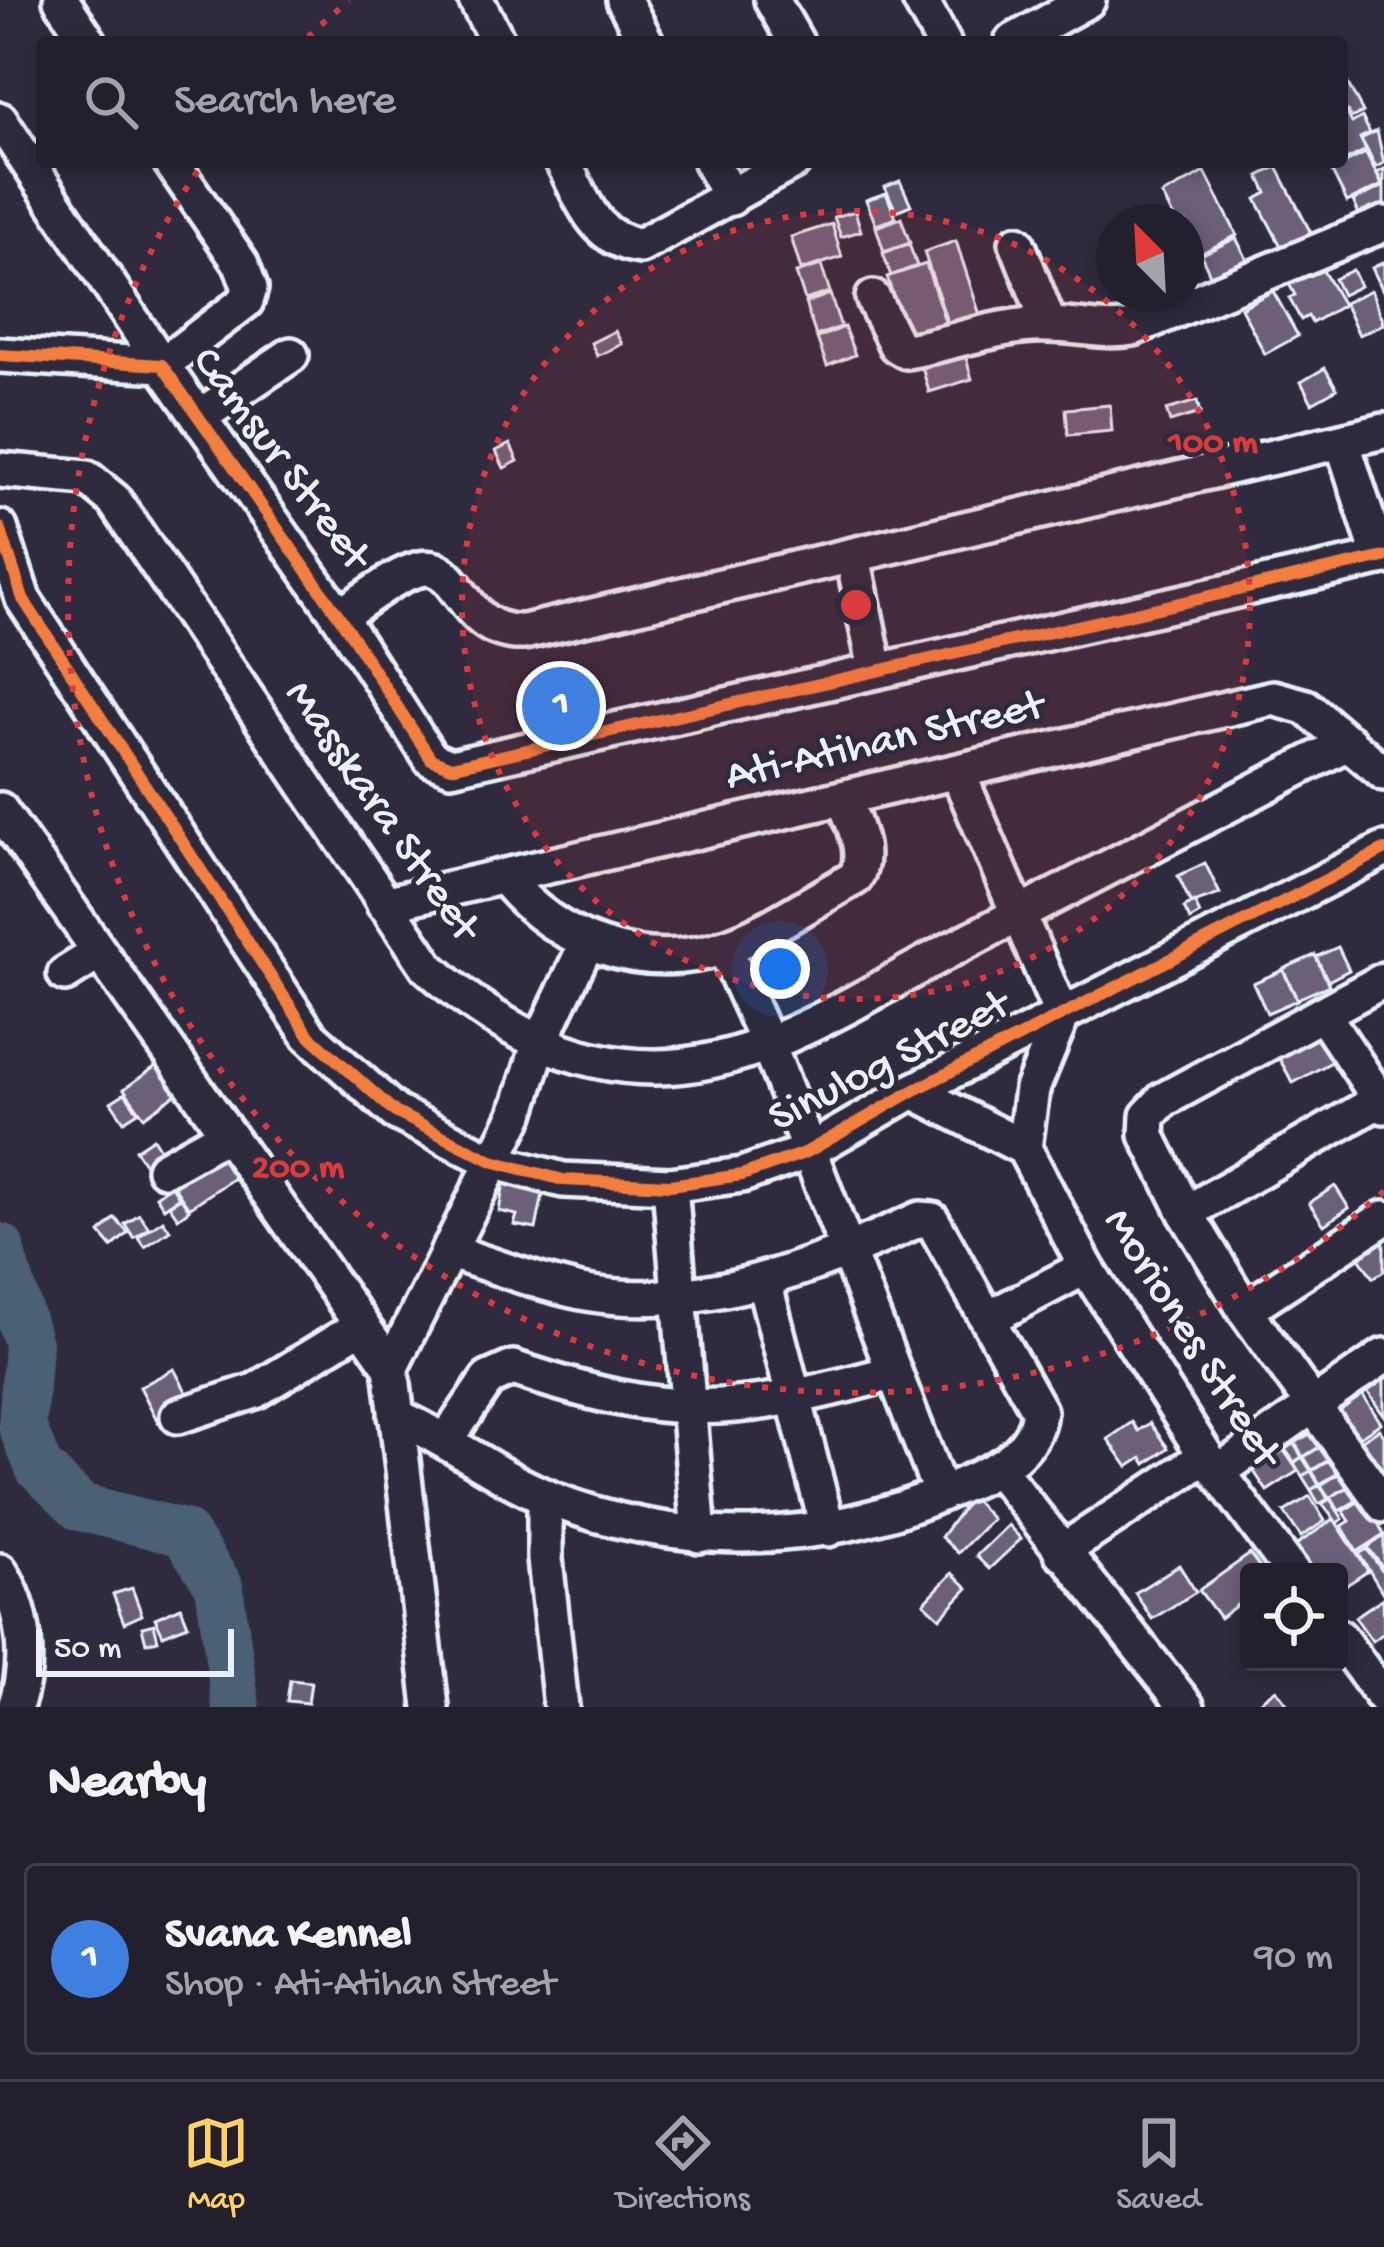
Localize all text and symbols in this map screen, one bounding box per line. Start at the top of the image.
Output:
search box [36,36,1348,168]
icon: search [78,69,144,135]
text: Search here [174,76,396,129]
north arrow [1096,204,1204,312]
street label: Camsur Street [178,338,382,585]
text: 100 m [1166,423,1258,466]
centre of rings [835,584,877,626]
pin: 1 [522,661,600,751]
street label: Masskara Street [271,671,492,955]
street label: Ati-Atihan Street [721,680,1053,805]
your location [750,939,810,999]
street label: Sinulog Street [761,978,1022,1146]
text: 200 m [252,1148,345,1191]
street label: Moriones Street [1089,1200,1293,1481]
map controls [1240,1563,1348,1671]
button: locate [1240,1563,1348,1671]
scale bar [36,1623,234,1676]
text: 50 m [54,1631,121,1669]
text: Nearby [48,1755,206,1815]
text: Svana Kennel [165,1910,412,1963]
text: 1 [82,1936,98,1982]
text: 90 m [1254,1936,1333,1982]
text: Shop · Ati-Atihan Street [165,1963,556,2009]
tab: Map [183,2110,249,2220]
tab: Directions [616,2110,750,2220]
tab: Saved [1116,2110,1201,2220]

